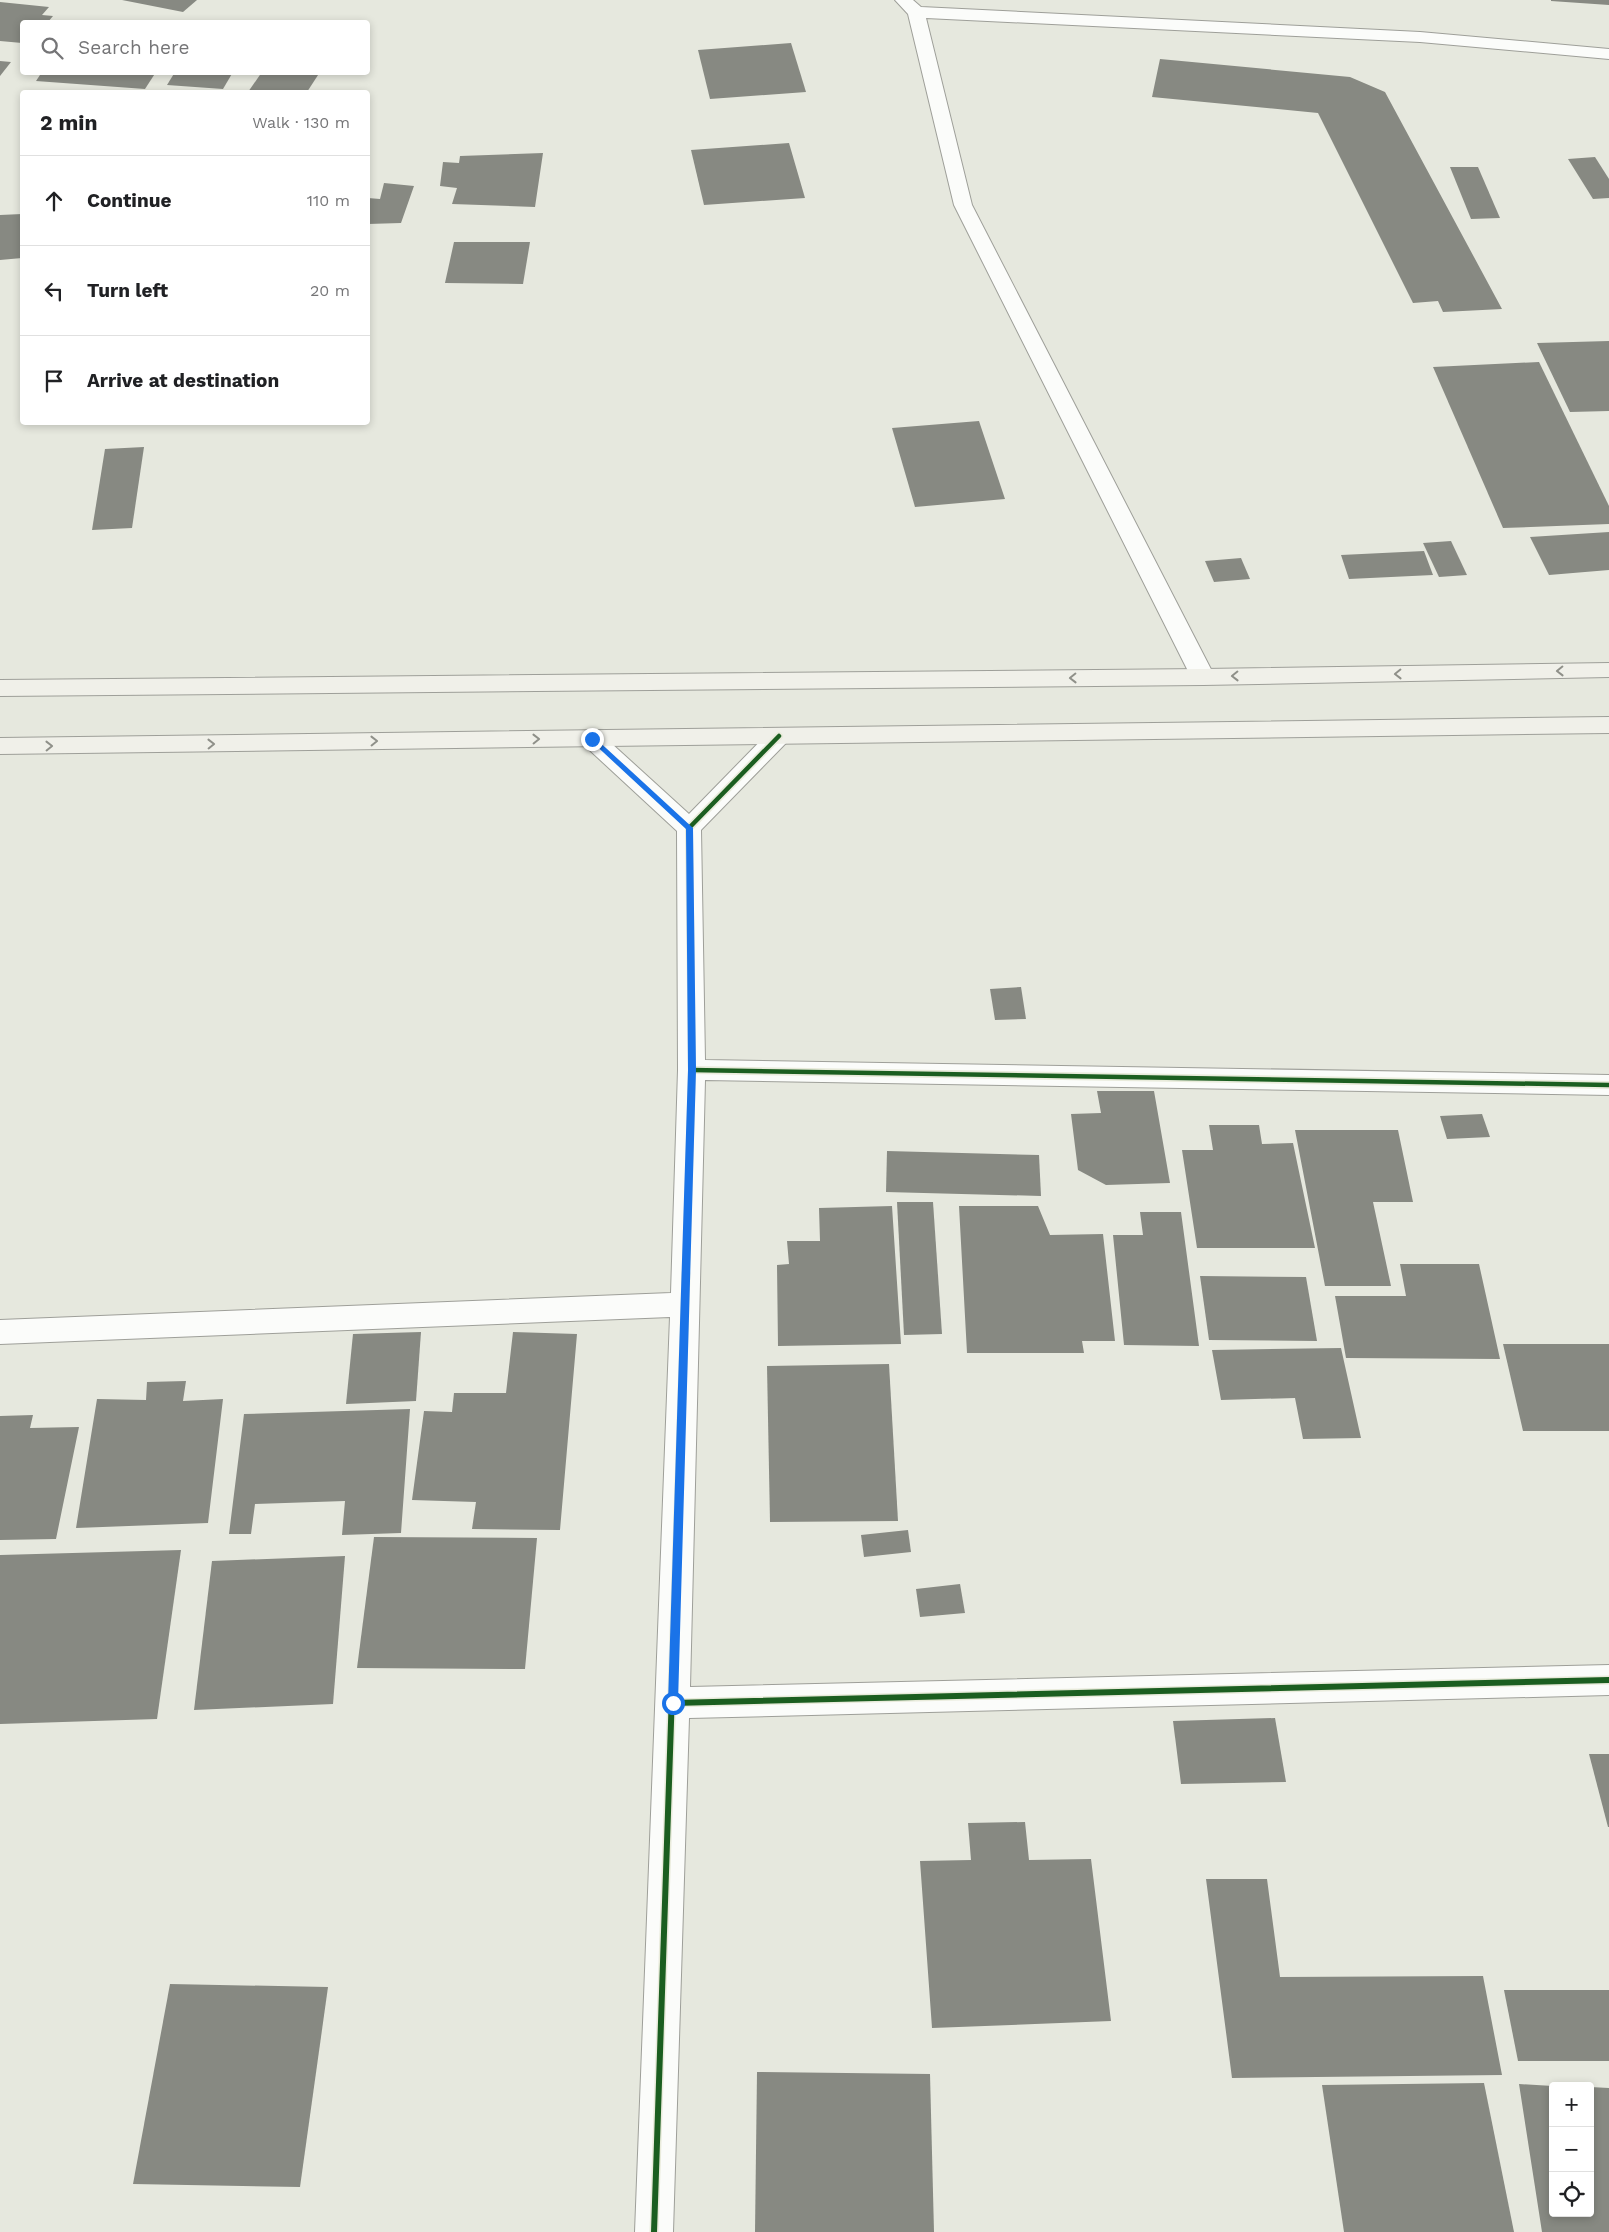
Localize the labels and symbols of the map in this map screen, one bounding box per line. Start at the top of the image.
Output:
one-way arrow [1556,666,1564,676]
one-way arrow [1394,669,1402,679]
one-way arrow [1231,671,1239,681]
one-way arrow [1069,673,1076,683]
route end [581,728,604,751]
one-way arrow [532,734,540,744]
one-way arrow [370,736,378,747]
one-way arrow [207,738,215,749]
one-way arrow [45,741,53,751]
route start [662,1692,685,1715]

